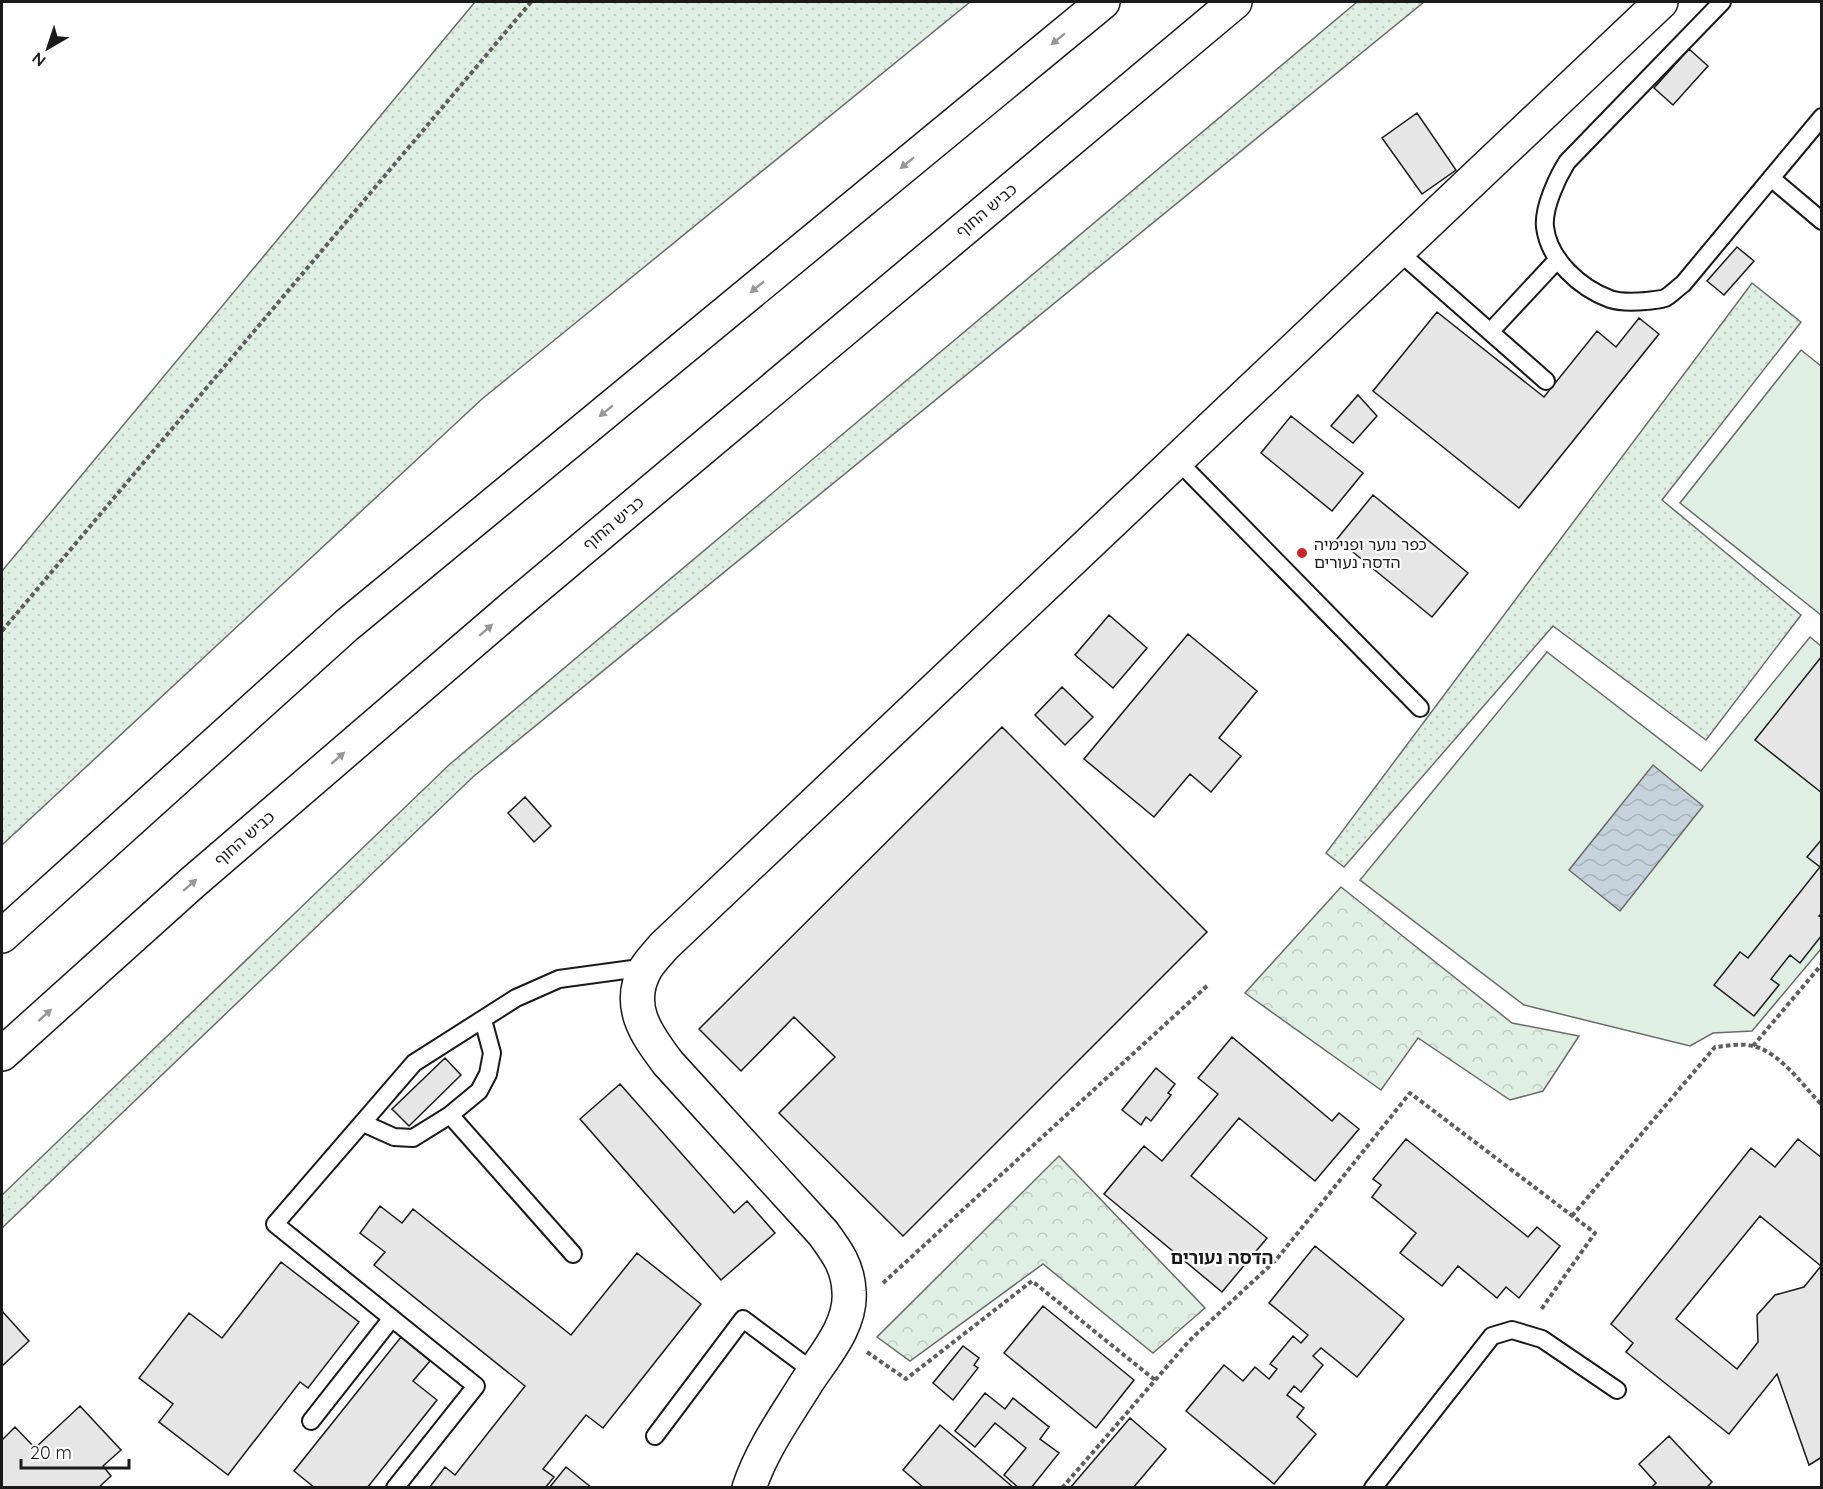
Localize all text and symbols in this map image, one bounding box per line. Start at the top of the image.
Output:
north arrow [18,18,78,78]
one-way arrow [1050,32,1066,45]
text: N [28,48,49,71]
one-way arrow [899,156,915,169]
street label: כביש החוף [951,179,1021,241]
one-way arrow [749,280,765,293]
one-way arrow [598,404,614,417]
street label: כביש החוף [578,492,648,554]
place label: כפר נוער ופנימיה הדסה נעורים [1314,534,1427,572]
marker: כפר נוער ופנימיה הדסה נעורים [1295,546,1309,560]
one-way arrow [478,624,494,637]
one-way arrow [330,751,346,764]
street label: כביש החוף [210,806,278,870]
one-way arrow [182,879,197,892]
one-way arrow [37,1009,52,1022]
district label: הדסה נעורים [1171,1246,1273,1269]
scale bar [21,1432,129,1470]
text: 20 m [30,1441,72,1464]

